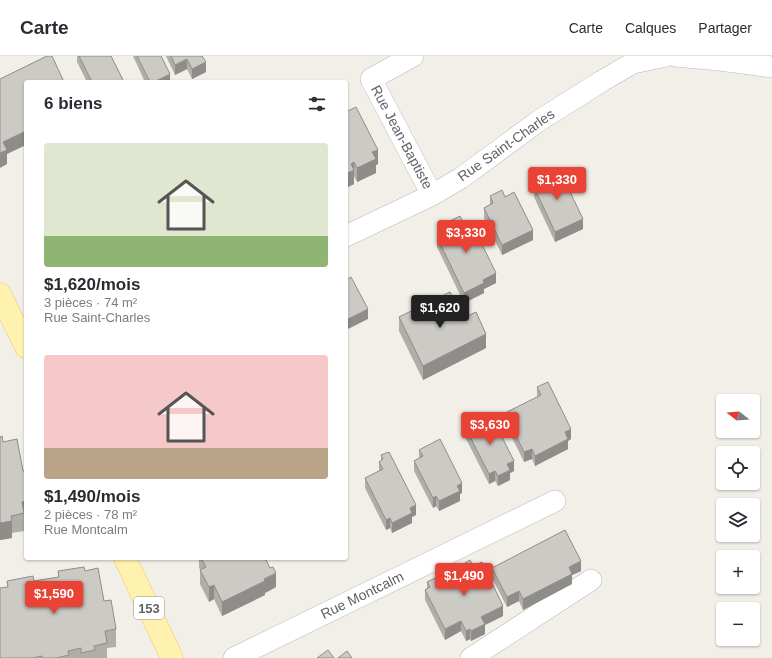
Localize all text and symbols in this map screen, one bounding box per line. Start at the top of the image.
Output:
text: Carte [20,17,69,38]
text: Carte [569,20,603,36]
text: Calques [625,20,676,36]
text: Partager [698,20,752,36]
street label: Rue Jean-Baptiste [368,82,436,192]
icon: filters [306,93,328,115]
text: 6 biens [44,94,103,113]
street label: Rue Saint-Charles [455,106,557,184]
pin: $1,330 [524,167,590,201]
icon: home [150,169,222,241]
text: $1,330 [537,172,577,187]
pin: $3,330 [433,220,499,254]
text: $3,330 [446,225,486,240]
text: $1,620/mois [44,275,140,294]
text: 3 pièces · 74 m² [44,295,137,310]
pin: $1,620 [407,295,473,329]
text: $1,620 [420,300,460,315]
text: Rue Saint-Charles [44,310,150,325]
icon: home [150,381,222,453]
north arrow [716,394,760,438]
map controls [716,394,760,646]
pin: $3,630 [457,412,523,446]
text: $3,630 [470,417,510,432]
button: locate [716,446,760,490]
text: $1,490/mois [44,487,140,506]
button: layers [716,498,760,542]
text: 2 pièces · 78 m² [44,507,137,522]
text: Rue Montcalm [44,522,128,537]
button: + [716,550,760,594]
pin: $1,490 [431,563,497,597]
street label: Rue Montcalm [318,568,406,622]
text: $1,490 [444,568,484,583]
pin: $1,590 [21,581,87,615]
text: $1,590 [34,586,74,601]
road number: 153 [134,597,164,619]
button: − [716,602,760,646]

